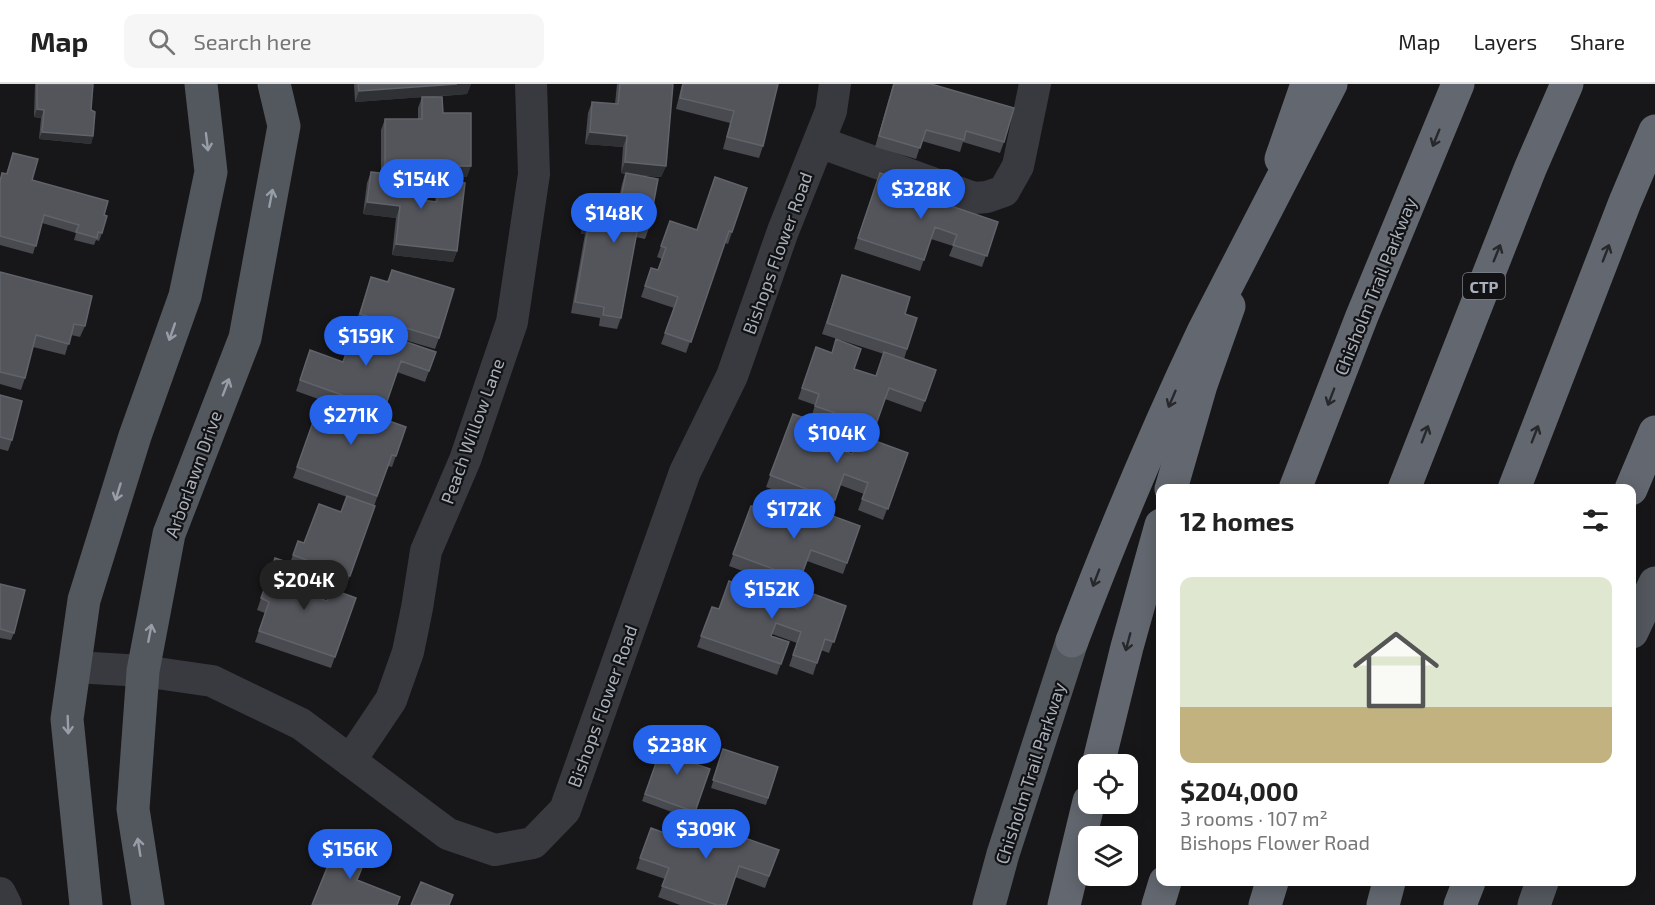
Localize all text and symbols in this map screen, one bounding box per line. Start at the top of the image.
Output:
search box [124,14,544,68]
text: Map [30,24,88,58]
icon: search [145,25,178,58]
text: Search here [193,28,312,54]
text: Map [1398,29,1440,54]
text: Layers [1473,29,1537,54]
text: Share [1570,29,1625,54]
one-way arrow [1430,128,1441,147]
one-way arrow [202,132,213,152]
pin: $154K [379,159,463,210]
text: $154K [393,166,449,190]
street label: Bishops Flower Road [737,169,817,337]
pin: $328K [879,169,963,220]
text: $328K [891,176,951,200]
one-way arrow [266,189,277,208]
pin: $148K [572,193,656,244]
street label: Chisholm Trail Parkway [1329,193,1421,378]
text: $148K [585,200,643,224]
one-way arrow [1492,244,1503,263]
one-way arrow [1601,244,1612,263]
road number: CTP [1463,273,1505,299]
pin: $159K [324,316,408,367]
one-way arrow [165,322,176,341]
text: $159K [338,323,394,347]
street label: Peach Willow Lane [435,355,509,507]
one-way arrow [221,378,232,397]
one-way arrow [1325,387,1336,405]
one-way arrow [1166,389,1177,407]
pin: $271K [309,395,393,446]
text: $271K [323,402,379,426]
street label: Arborlawn Drive [160,408,226,540]
pin: $104K [795,413,879,464]
text: $104K [808,420,866,444]
one-way arrow [1420,426,1431,444]
one-way arrow [1530,426,1541,444]
one-way arrow [112,482,123,501]
pin: $172K [752,489,836,540]
text: $172K [766,496,822,520]
icon: filters [1579,504,1612,537]
text: 12 homes [1180,505,1294,536]
pin: $204K [262,560,346,611]
text: $204K [273,567,335,591]
one-way arrow [1090,568,1101,587]
pin: $152K [730,569,814,620]
text: $152K [744,576,800,600]
icon: home [1342,616,1450,724]
street label: Bishops Flower Road [562,622,642,790]
one-way arrow [145,623,156,643]
one-way arrow [1122,632,1133,651]
street label: Chisholm Trail Parkway [990,679,1070,867]
one-way arrow [63,714,74,734]
pin: $238K [635,725,719,776]
text: $238K [647,732,707,756]
map controls [1078,754,1138,886]
button: locate [1078,754,1138,814]
text: $204,000 [1180,775,1299,806]
text: 3 rooms · 107 m² [1180,806,1328,830]
pin: $309K [664,809,748,860]
text: $309K [676,816,736,840]
button: layers [1078,826,1138,886]
pin: $156K [308,829,392,880]
text: Bishops Flower Road [1180,830,1370,854]
text: $156K [322,836,378,860]
one-way arrow [133,838,144,858]

